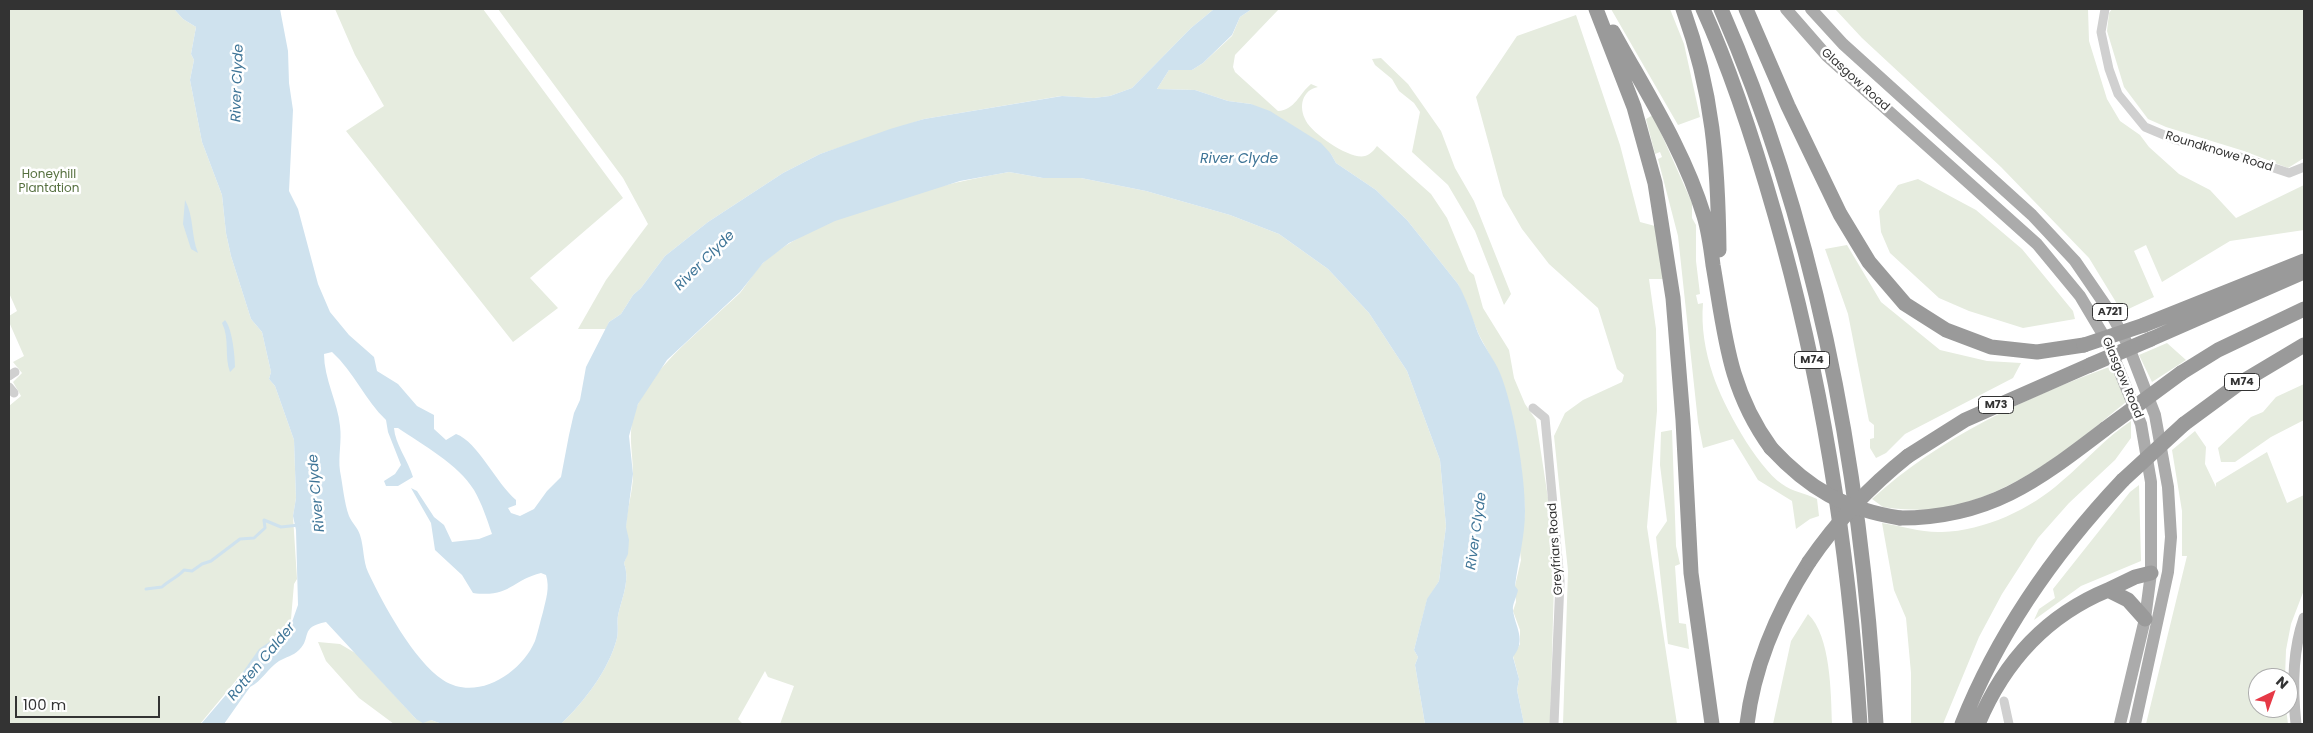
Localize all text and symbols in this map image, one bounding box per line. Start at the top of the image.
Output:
water label: River Clyde [228,44,248,122]
street label: Glasgow Road [1818,46,1892,114]
street label: Roundknowe Road [2163,129,2275,175]
water label: River Clyde [1200,151,1278,167]
park label: Honeyhill Plantation [19,168,79,196]
water label: River Clyde [671,227,739,295]
road number: A721 [2092,304,2128,320]
street label: Glasgow Road [2098,335,2146,421]
road number: M74 [1794,352,1830,368]
road number: M74 [2224,374,2260,391]
road number: M73 [1978,396,2014,414]
water label: River Clyde [305,453,329,533]
water label: River Clyde [1463,491,1491,571]
street label: Greyfriars Road [1546,502,1566,596]
water label: Rotten Calder [225,620,299,704]
north arrow [2248,668,2298,718]
text: N [2272,672,2293,694]
scale bar [18,686,162,718]
text: 100 m [23,694,66,715]

